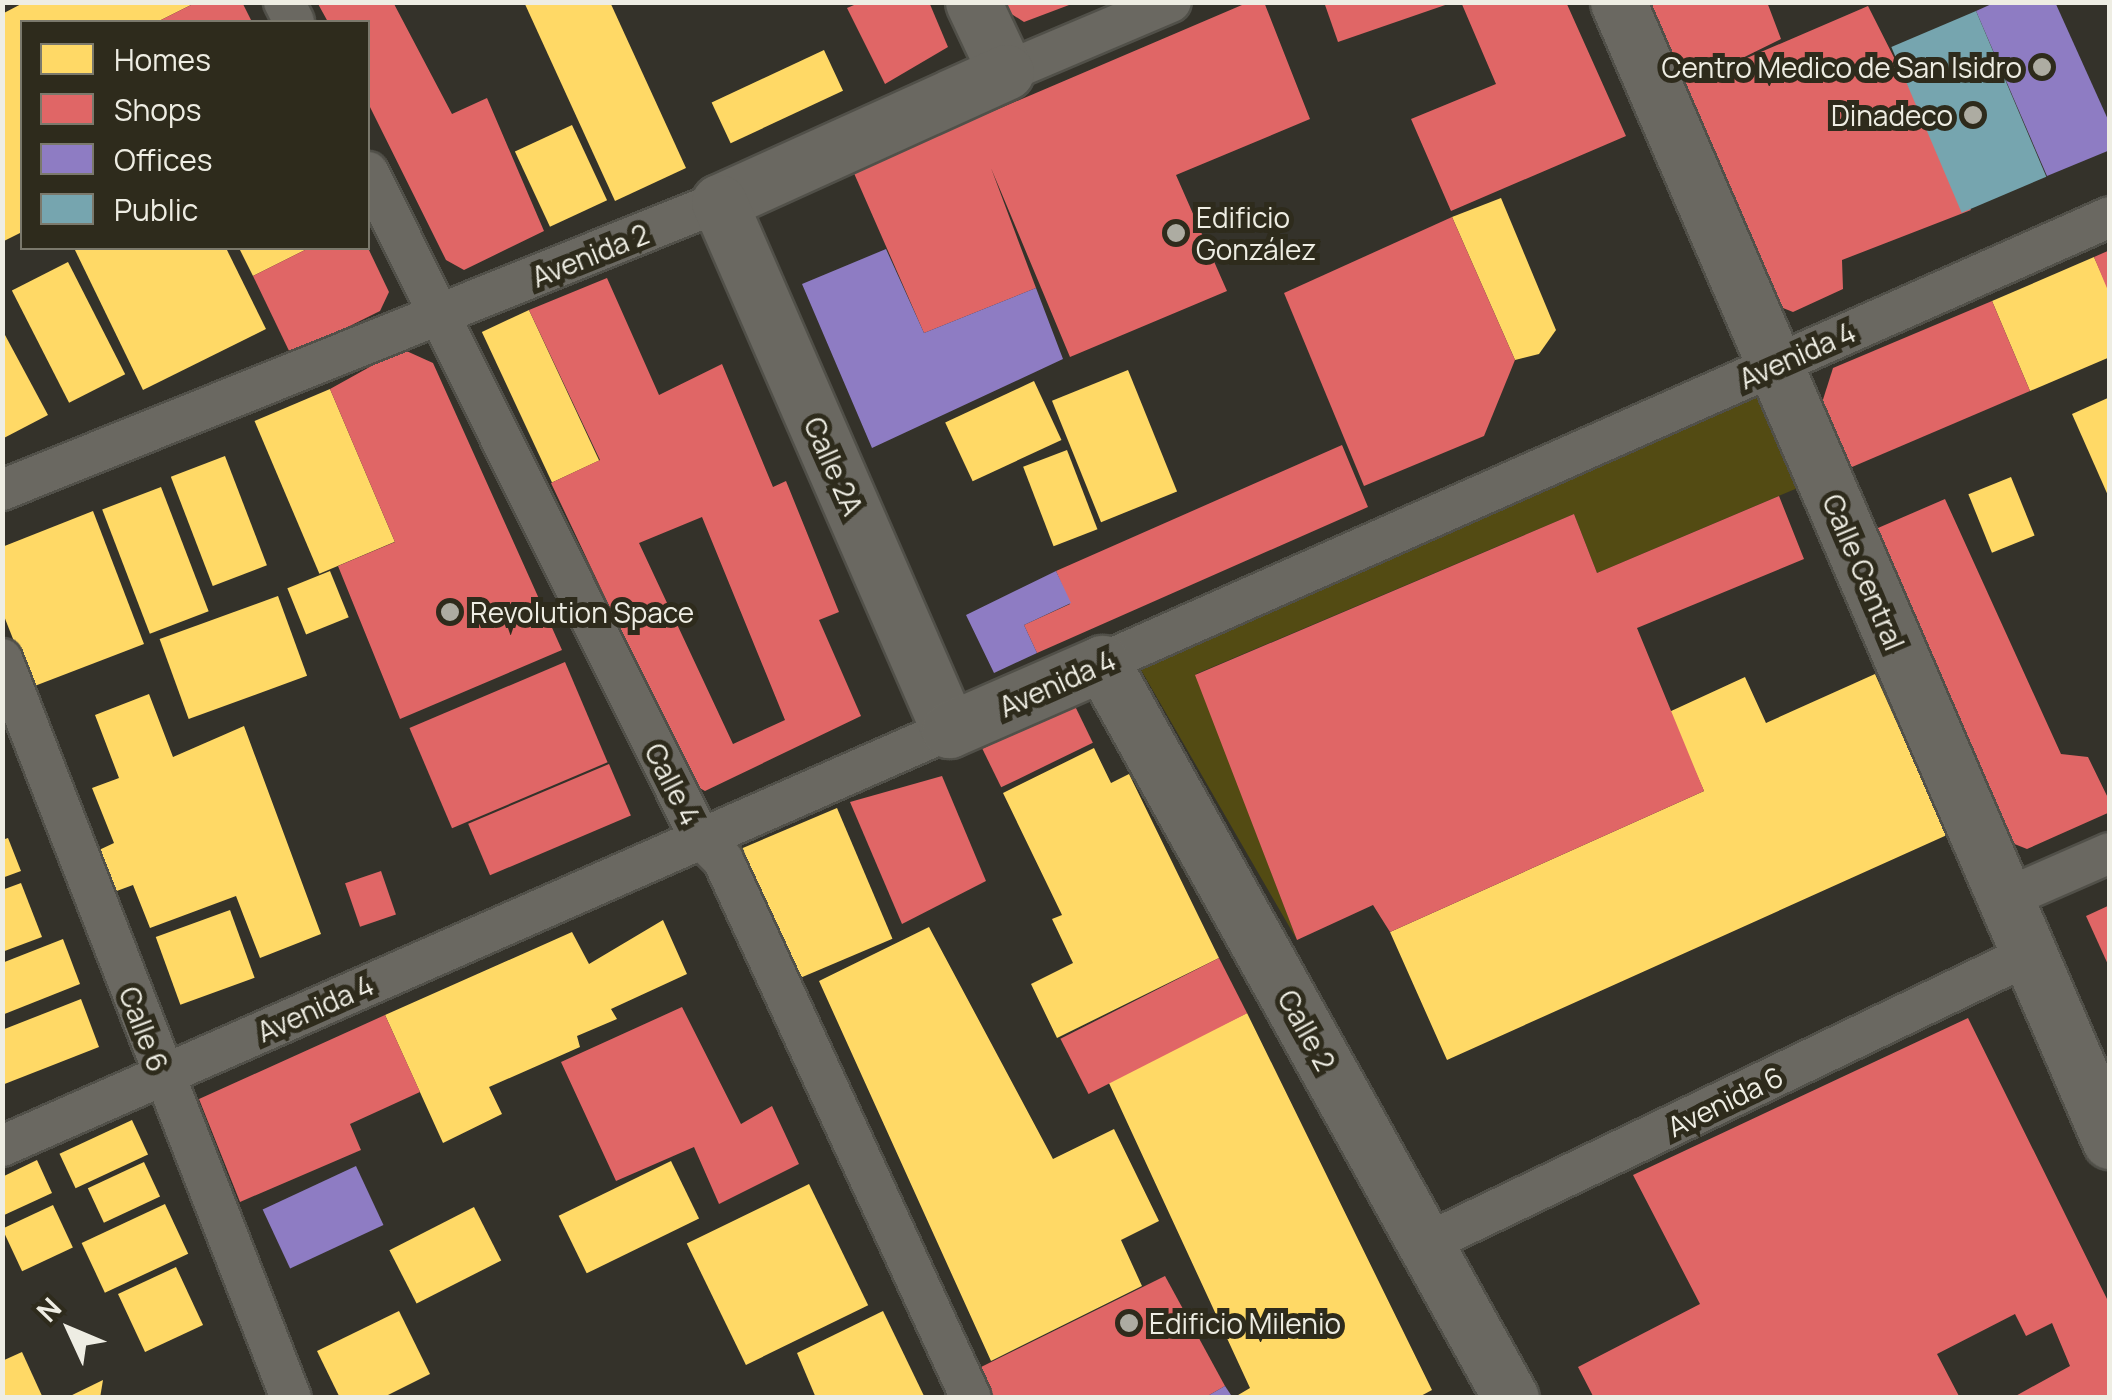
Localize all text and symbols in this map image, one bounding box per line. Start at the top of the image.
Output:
legend [20,20,370,250]
text: Homes [114,39,211,80]
place label: Centro Medico de San Isidro [1662,50,2022,84]
marker: Centro Medico de San Isidro [2031,56,2053,78]
text: Shops [114,89,201,130]
place label: Dinadeco [1831,98,1953,132]
marker: Dinadeco [1962,104,1984,126]
text: Offices [114,139,212,180]
text: Public [114,189,198,230]
place label: Edificio González [1196,200,1316,266]
street label: Avenida 2 [527,216,653,294]
marker: Edificio González [1165,222,1187,244]
street label: Avenida 4 [1734,315,1860,395]
street label: Calle 2A [798,412,870,520]
street label: Calle Central [1816,489,1912,655]
place label: Revolution Space [470,595,694,629]
marker: Revolution Space [439,601,461,623]
street label: Avenida 4 [994,643,1120,723]
street label: Calle 4 [638,738,708,830]
street label: Avenida 4 [252,968,378,1048]
street label: Calle 6 [113,982,175,1076]
street label: Calle 2 [1271,984,1343,1076]
street label: Avenida 6 [1662,1059,1788,1143]
north arrow [20,1280,120,1380]
text: N [28,1289,69,1330]
place label: Edificio Milenio [1149,1306,1341,1340]
marker: Edificio Milenio [1118,1312,1140,1334]

